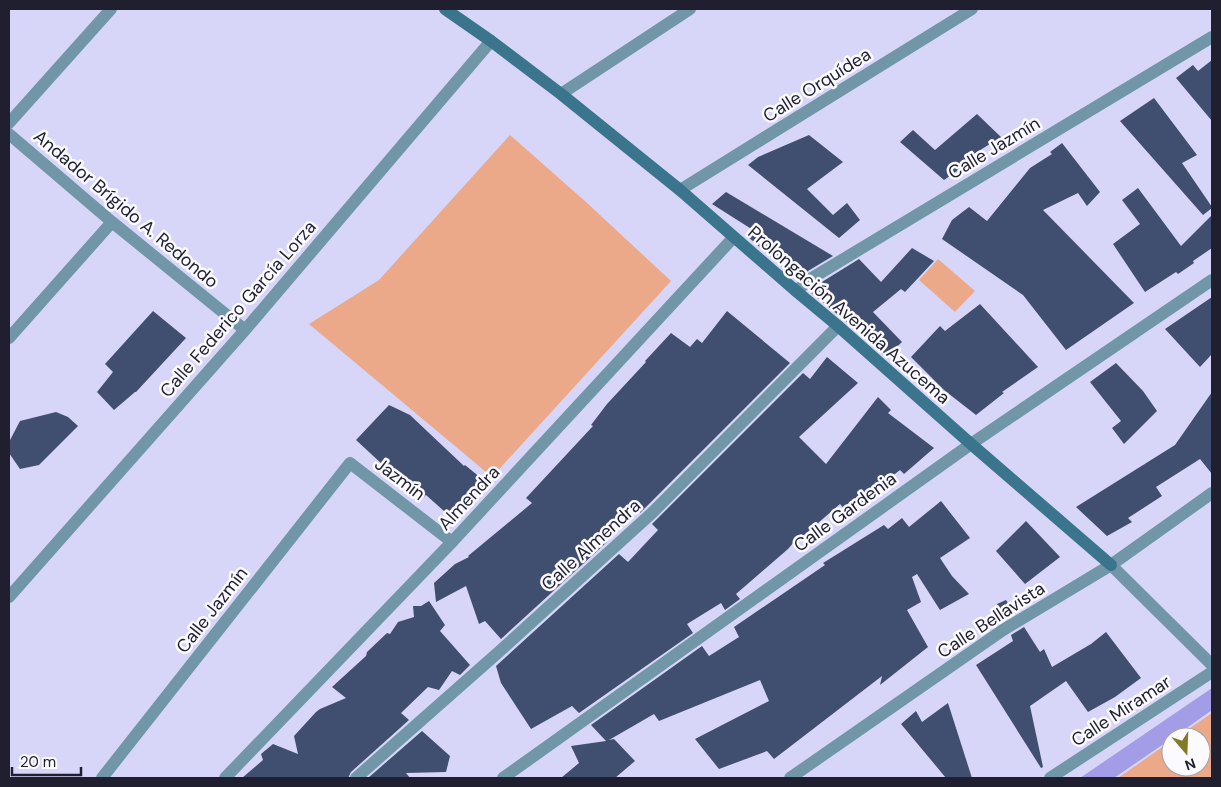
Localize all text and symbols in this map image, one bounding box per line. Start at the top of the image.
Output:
street label: Calle Orquídea [759,42,875,128]
street label: Calle Jazmín [944,111,1044,185]
street label: Andador Brígido A. Redondo [29,124,223,294]
street label: Calle Federico García Lorza [155,216,321,402]
street label: Prolongación Avenida Azucema [743,221,955,409]
street label: Jazmín [370,452,430,506]
street label: Almendra [433,460,505,536]
street label: Calle Gardenia [789,467,901,557]
street label: Calle Almendra [536,494,646,596]
street label: Calle Jazmín [171,562,253,658]
street label: Calle Bellavista [933,576,1049,664]
street label: Calle Miramar [1067,670,1176,752]
north arrow [1161,727,1211,777]
scale bar [12,744,81,776]
text: 20 m [20,752,56,772]
text: N [1182,754,1198,774]

